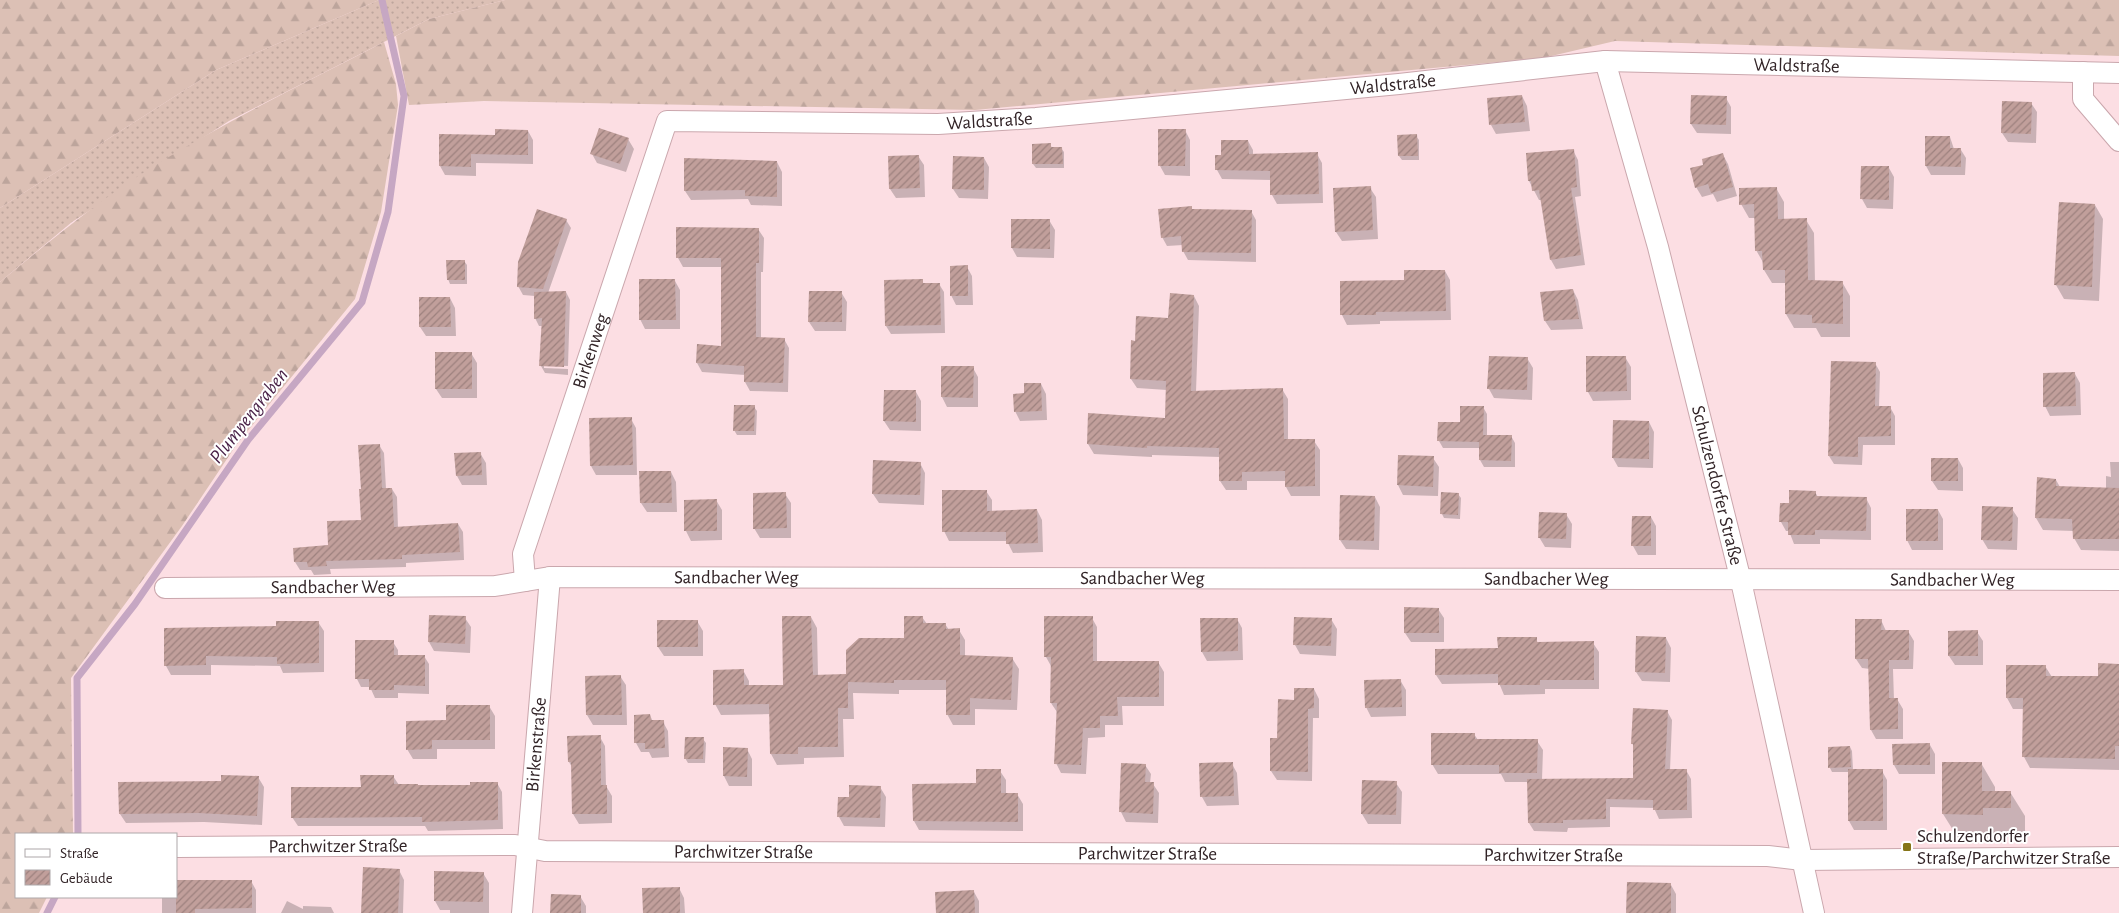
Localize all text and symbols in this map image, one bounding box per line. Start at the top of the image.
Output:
street label: Waldstraße [1753,55,1840,76]
street label: Waldstraße [1349,70,1437,98]
street label: Waldstraße [946,109,1033,133]
street label: Birkenweg [569,310,612,391]
water label: Plumpengraben [206,365,292,467]
street label: Schulzendorfer Straße [1688,403,1746,567]
street label: Sandbacher Weg [674,568,799,587]
street label: Sandbacher Weg [1080,569,1205,588]
street label: Sandbacher Weg [1484,569,1609,589]
street label: Sandbacher Weg [1890,570,2015,589]
street label: Sandbacher Weg [271,577,396,597]
street label: Birkenstraße [523,696,549,793]
place label: Schulzendorfer Straße/Parchwitzer Straße [1917,827,2111,868]
legend [15,833,178,898]
street label: Parchwitzer Straße [268,836,408,856]
marker: Schulzendorfer Straße/Parchwitzer Straße [1901,841,1913,853]
street label: Parchwitzer Straße [674,842,813,862]
street label: Parchwitzer Straße [1078,844,1217,863]
street label: Parchwitzer Straße [1484,845,1623,865]
text: Straße [60,846,99,861]
text: Gebäude [60,871,113,886]

